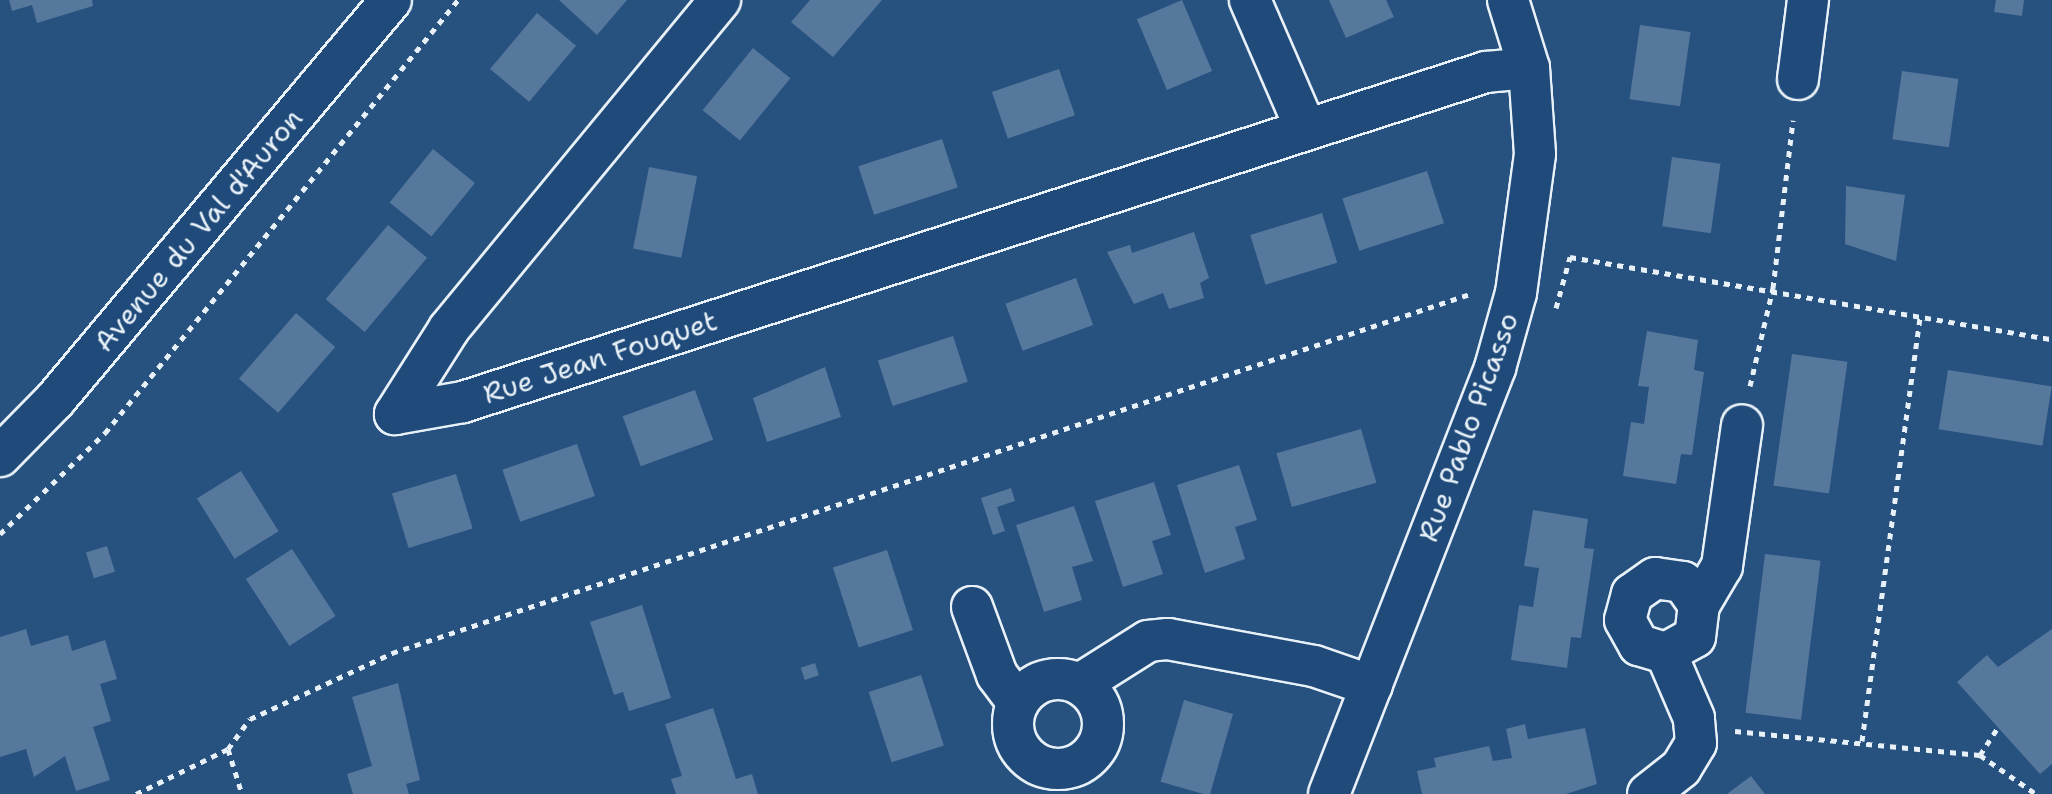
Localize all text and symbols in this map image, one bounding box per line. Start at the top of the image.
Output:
street label: Avenue du Val d'Auron [87,102,309,358]
street label: Rue Jean Fouquet [479,303,721,411]
street label: Rue Pablo Picasso [1411,308,1525,546]

